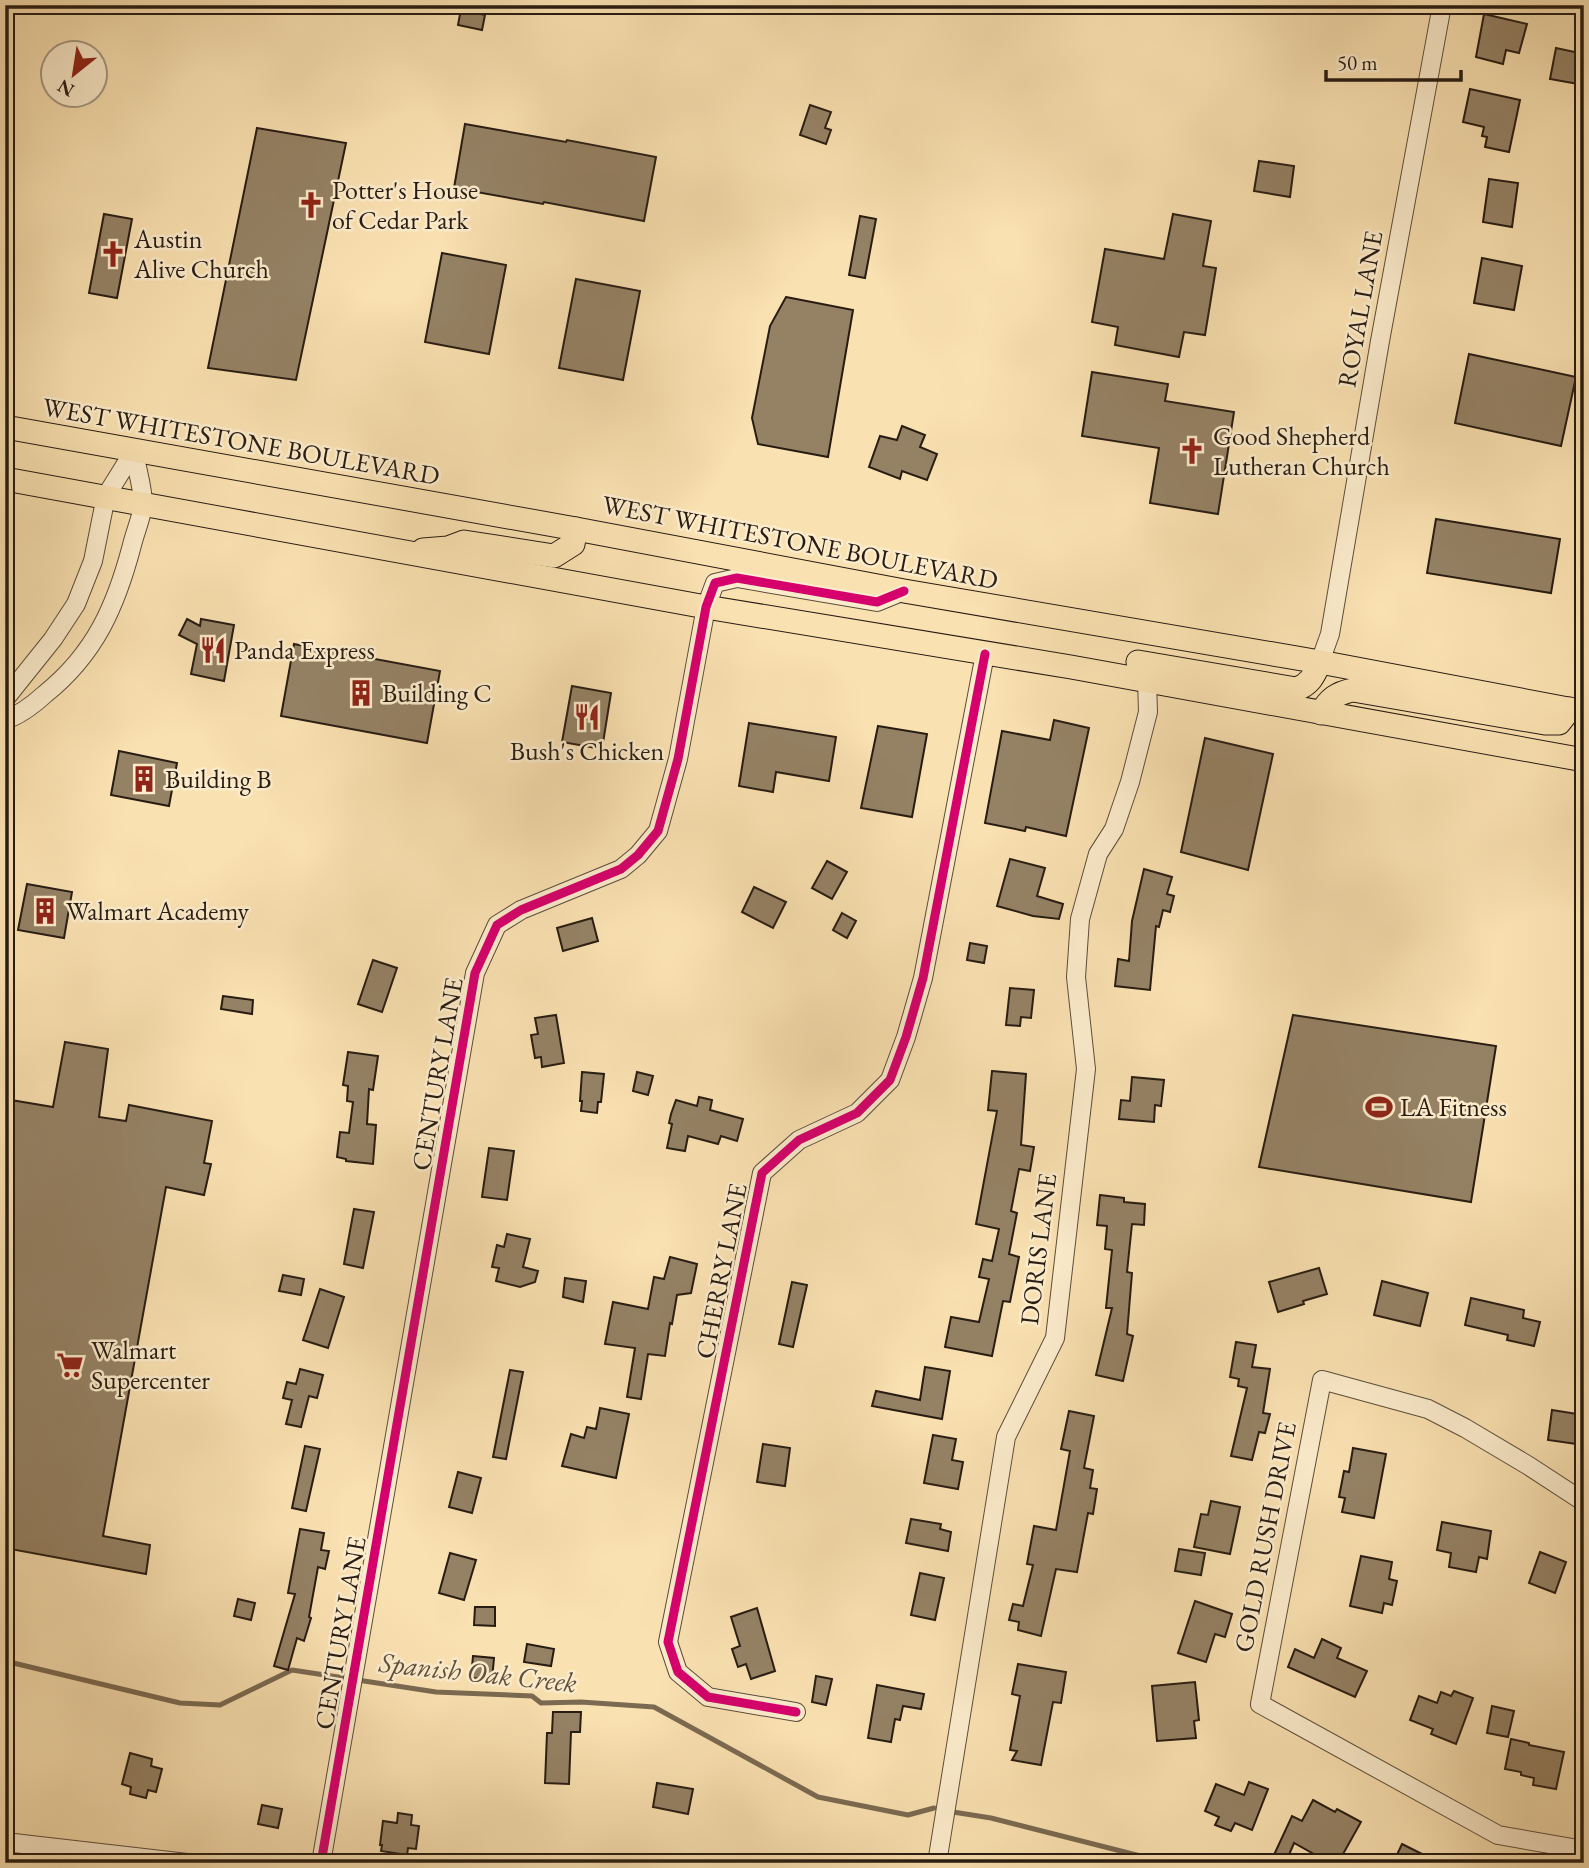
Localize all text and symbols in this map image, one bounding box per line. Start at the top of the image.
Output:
north arrow [38,38,108,108]
scale bar [1326,38,1461,82]
text: 50 m [1337,49,1378,76]
text: N [52,73,79,103]
place label: Potter's House of Cedar Park [332,173,478,237]
church icon: Potter's House of Cedar Park [296,190,326,220]
place label: Austin Alive Church [133,222,269,286]
street label: ROYAL LANE [1330,228,1391,390]
church icon: Austin Alive Church [98,239,128,269]
street label: WEST WHITESTONE BOULEVARD [40,389,442,493]
place label: Good Shepherd Lutheran Church [1213,419,1390,483]
church icon: Good Shepherd Lutheran Church [1177,436,1207,466]
street label: WEST WHITESTONE BOULEVARD [599,487,1001,597]
place label: Panda Express [234,633,375,667]
restaurant icon: Panda Express [198,635,228,665]
place label: Building C [382,676,492,710]
building icon: Building C [346,678,376,708]
restaurant icon: Bush's Chicken [572,702,602,732]
place label: Bush's Chicken [510,734,664,768]
place label: Building B [165,762,272,796]
building icon: Building B [129,764,159,794]
place label: Walmart Academy [66,894,250,928]
building icon: Walmart Academy [30,896,60,926]
street label: CENTURY LANE [403,974,471,1173]
place label: LA Fitness [1400,1090,1507,1124]
sports icon: LA Fitness [1364,1092,1394,1122]
street label: DORIS LANE [1012,1171,1064,1327]
street label: CHERRY LANE [687,1180,755,1362]
place label: Walmart Supercenter [91,1333,210,1397]
supermarket icon: Walmart Supercenter [55,1350,85,1380]
street label: GOLD RUSH DRIVE [1226,1419,1304,1655]
street label: CENTURY LANE [306,1533,374,1732]
water label: Spanish Oak Creek [376,1644,579,1700]

